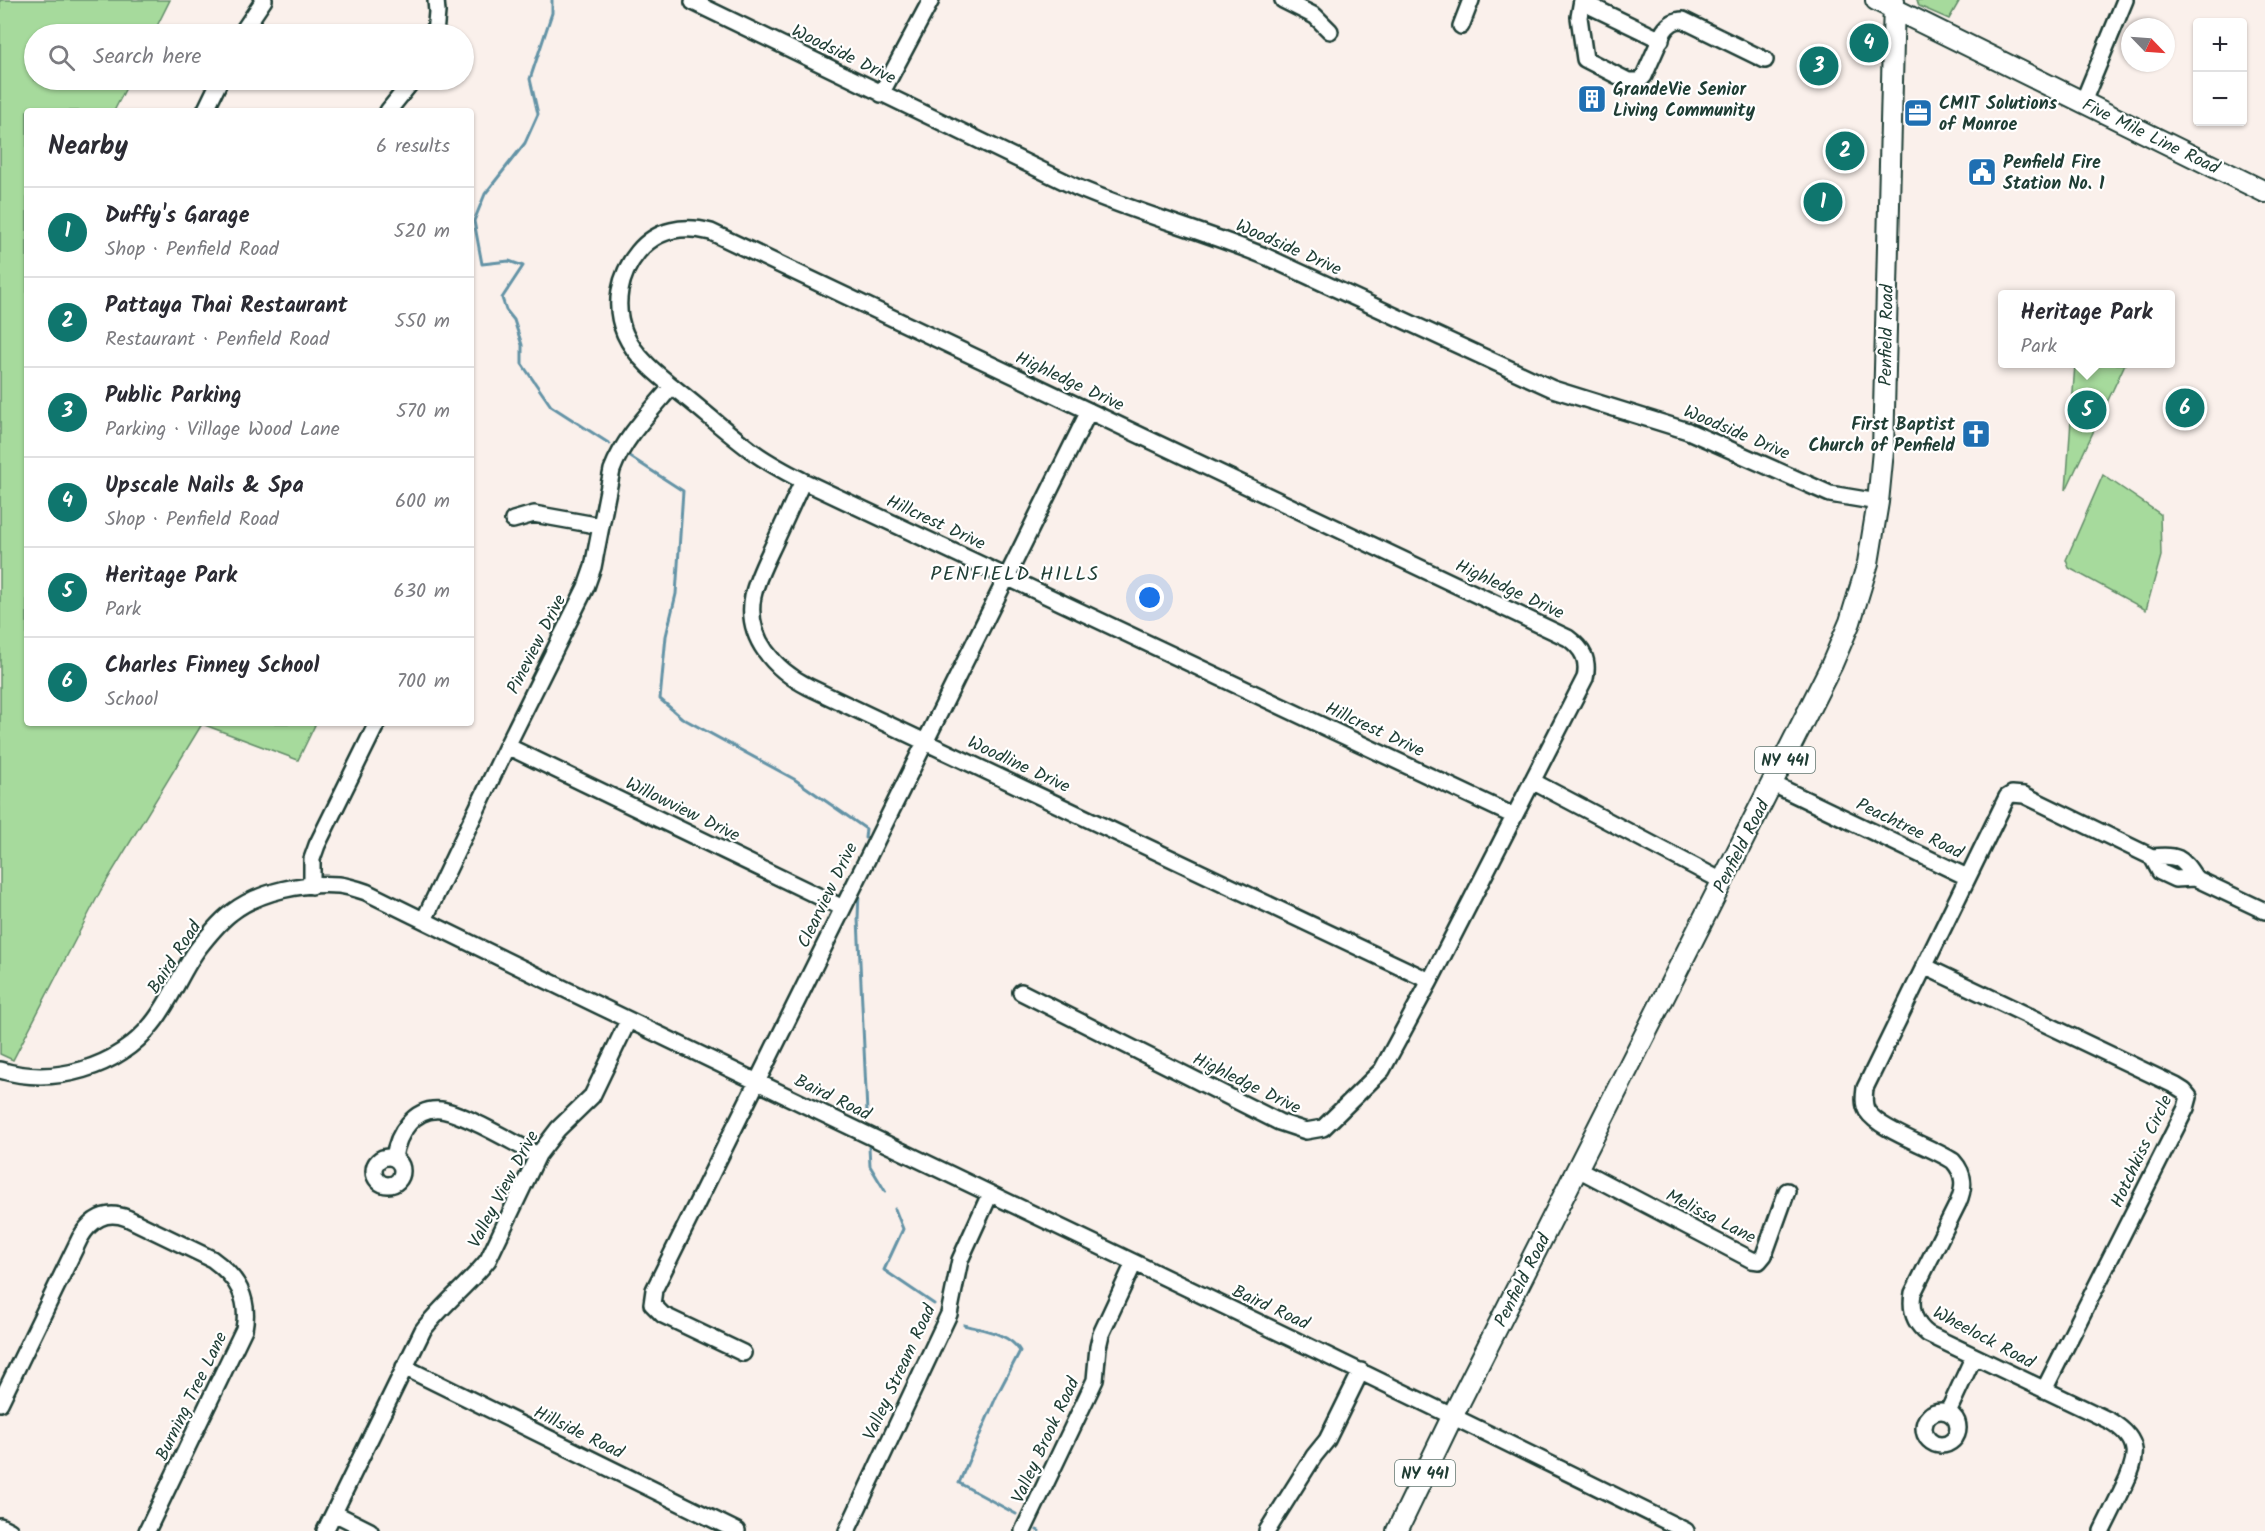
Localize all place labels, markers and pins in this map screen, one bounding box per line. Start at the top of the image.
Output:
pin: 4 [1850,20,1888,66]
pin: 3 [1800,44,1838,88]
place label: GrandeVie Senior Living Community [1613,76,1756,126]
building icon: GrandeVie Senior Living Community [1576,83,1608,115]
place label: CMIT Solutions of Monroe [1939,90,2058,140]
office icon: CMIT Solutions of Monroe [1902,97,1934,129]
pin: 2 [1826,128,1864,174]
place label: Penfield Fire Station No. 1 [2003,149,2105,199]
public building icon: Penfield Fire Station No. 1 [1966,156,1998,188]
pin: 1 [1804,180,1842,224]
pin: 6 [2166,386,2204,430]
pin: 5 [2068,388,2106,432]
place label: First Baptist Church of Penfield [1808,411,1956,461]
church icon: First Baptist Church of Penfield [1960,418,1992,450]

